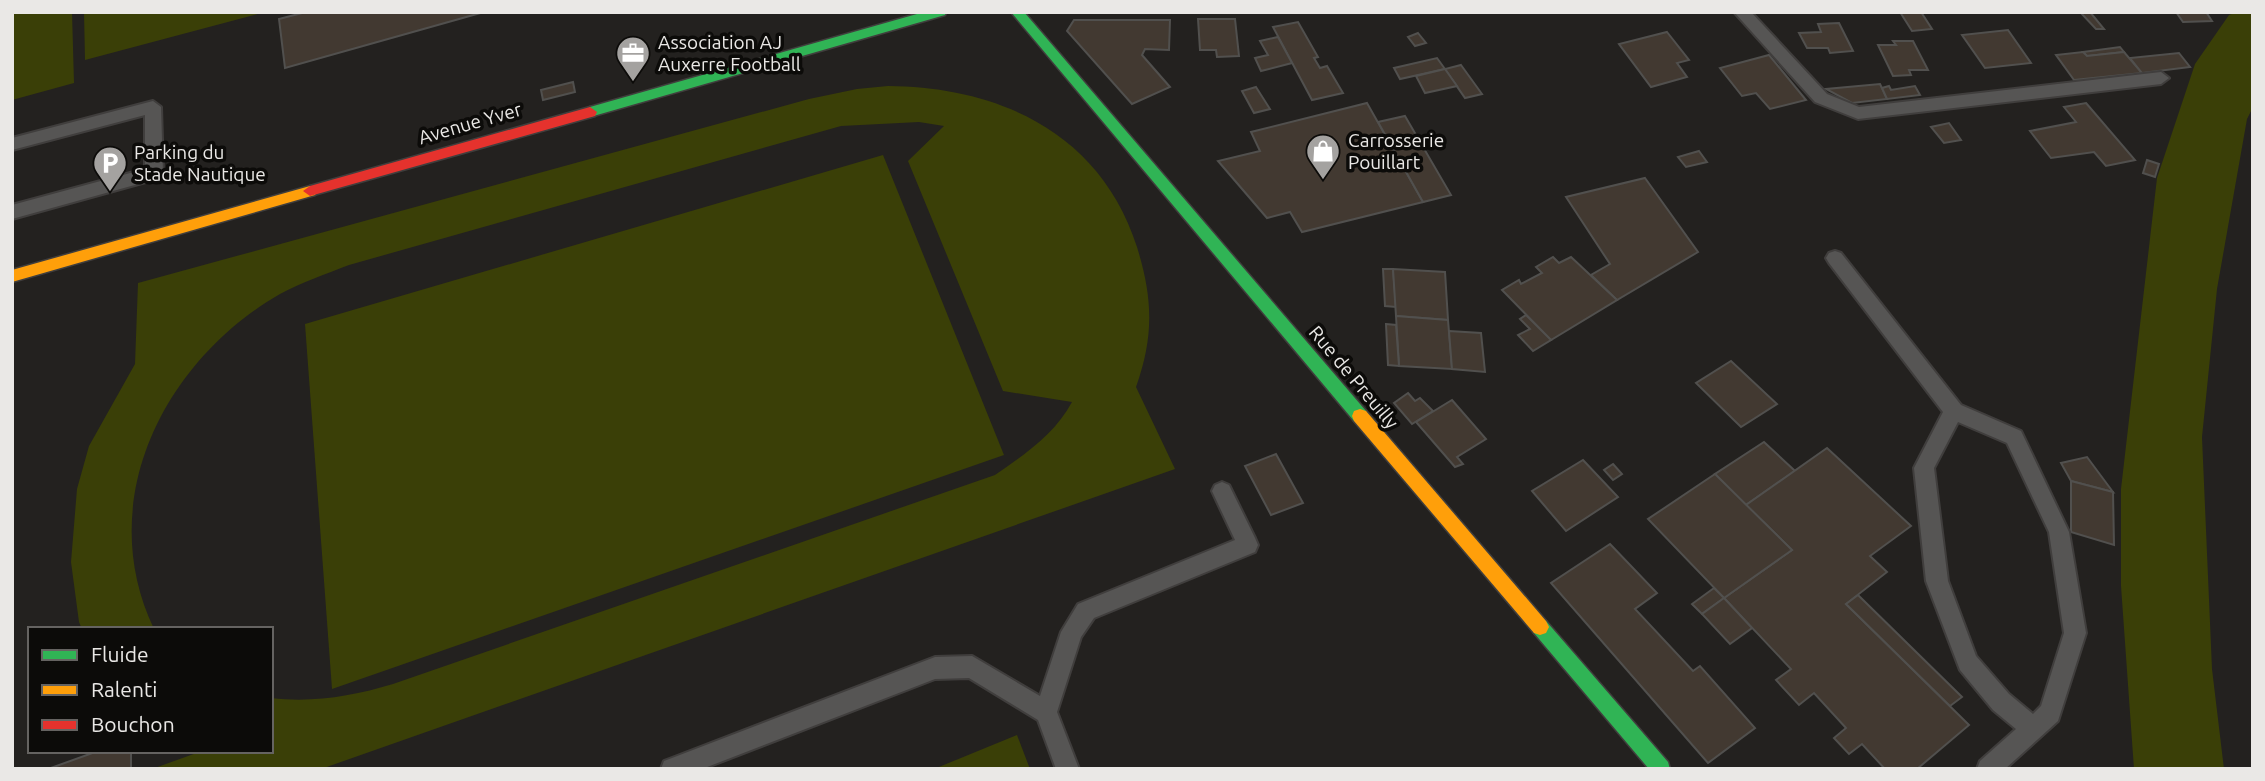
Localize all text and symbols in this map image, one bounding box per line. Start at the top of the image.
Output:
place label: Association AJ Auxerre Football [658,31,801,75]
office icon: Association AJ Auxerre Football [614,34,652,83]
street label: Avenue Yver [416,98,524,148]
place label: Carrosserie Pouillart [1348,129,1444,173]
shop icon: Carrosserie Pouillart [1304,132,1342,181]
place label: Parking du Stade Nautique [134,141,266,185]
parking icon: Parking du Stade Nautique [91,144,129,193]
street label: Rue de Preuilly [1305,321,1403,433]
legend [28,627,273,753]
text: Fluide [91,642,149,666]
text: Ralenti [91,677,157,701]
text: Bouchon [91,712,175,736]

